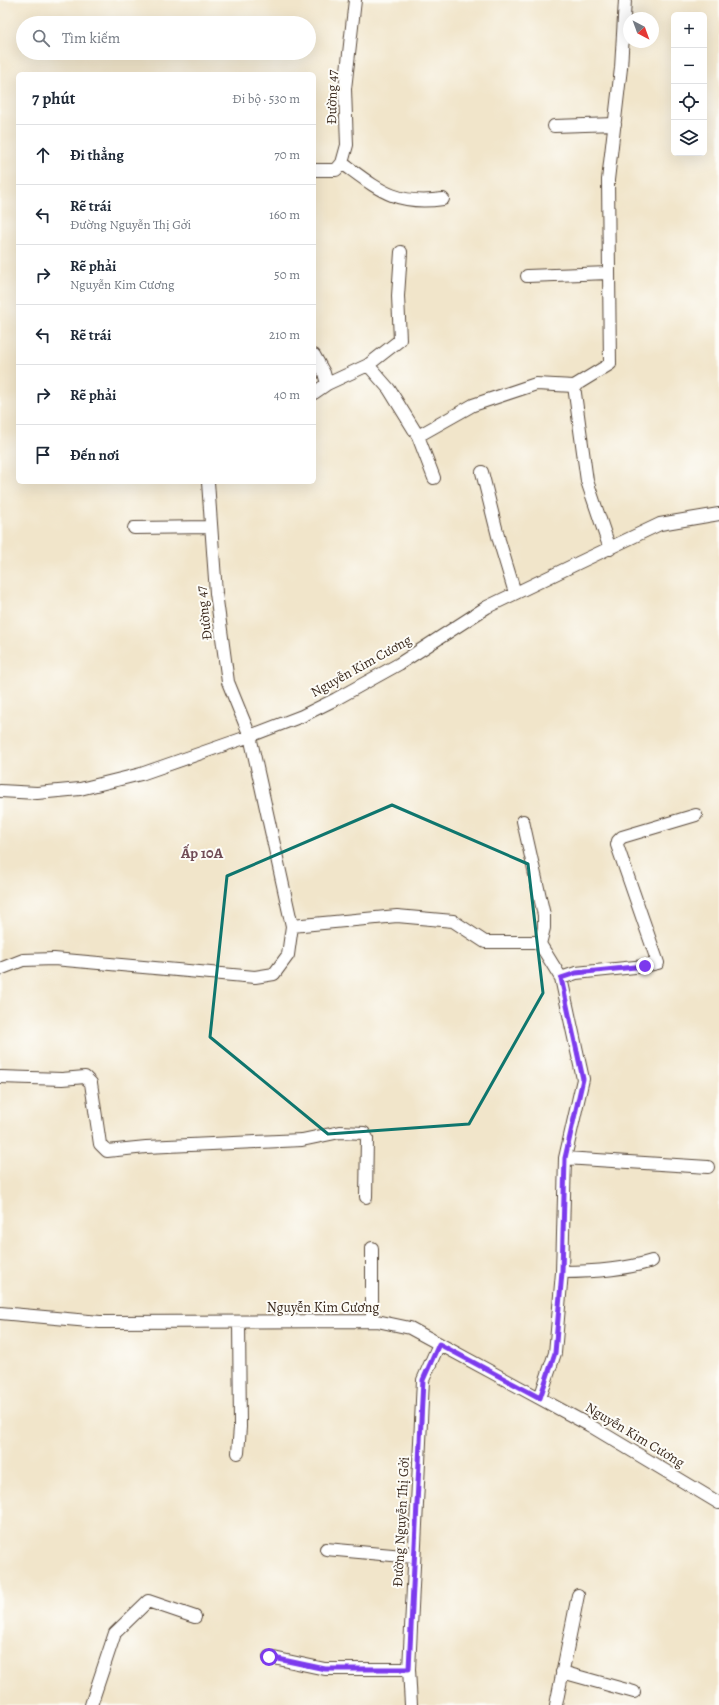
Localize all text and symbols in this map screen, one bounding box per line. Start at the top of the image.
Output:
north arrow [623,12,659,48]
map controls [671,12,707,156]
button: + [671,12,707,48]
search box [16,16,316,60]
icon: search [30,27,52,49]
text: Tìm kiếm [62,28,120,48]
button: − [671,48,707,84]
street label: Đường 47 [322,69,342,124]
button: locate [671,84,707,120]
text: 7 phút [32,87,76,110]
text: Đi bộ · 530 m [232,90,300,107]
button: layers [671,120,707,156]
icon: ahead [32,144,54,166]
text: Đi thẳng [70,145,124,165]
text: 70 m [274,146,300,163]
text: Rẽ trái [70,196,111,216]
icon: left [32,204,54,226]
text: 160 m [269,206,300,223]
text: Đường Nguyễn Thị Gởi [70,216,191,233]
text: Rẽ phải [70,256,116,276]
icon: right [32,264,54,286]
text: 50 m [274,266,300,283]
text: Nguyễn Kim Cương [70,276,175,293]
icon: left [32,324,54,346]
text: Rẽ trái [70,325,111,345]
text: 210 m [269,326,300,343]
icon: right [32,384,54,406]
text: Rẽ phải [70,385,116,405]
text: 40 m [274,386,300,403]
icon: arrive [32,444,54,466]
text: Đến nơi [70,445,119,465]
street label: Đường 47 [191,585,217,641]
street label: Nguyễn Kim Cương [307,630,415,702]
district label: Ấp 10A [180,843,224,863]
route end [636,957,654,975]
street label: Nguyễn Kim Cương [267,1298,379,1317]
street label: Nguyễn Kim Cương [582,1398,688,1472]
street label: Đường Nguyễn Thị Gởi [388,1456,414,1588]
route start [260,1648,278,1666]

